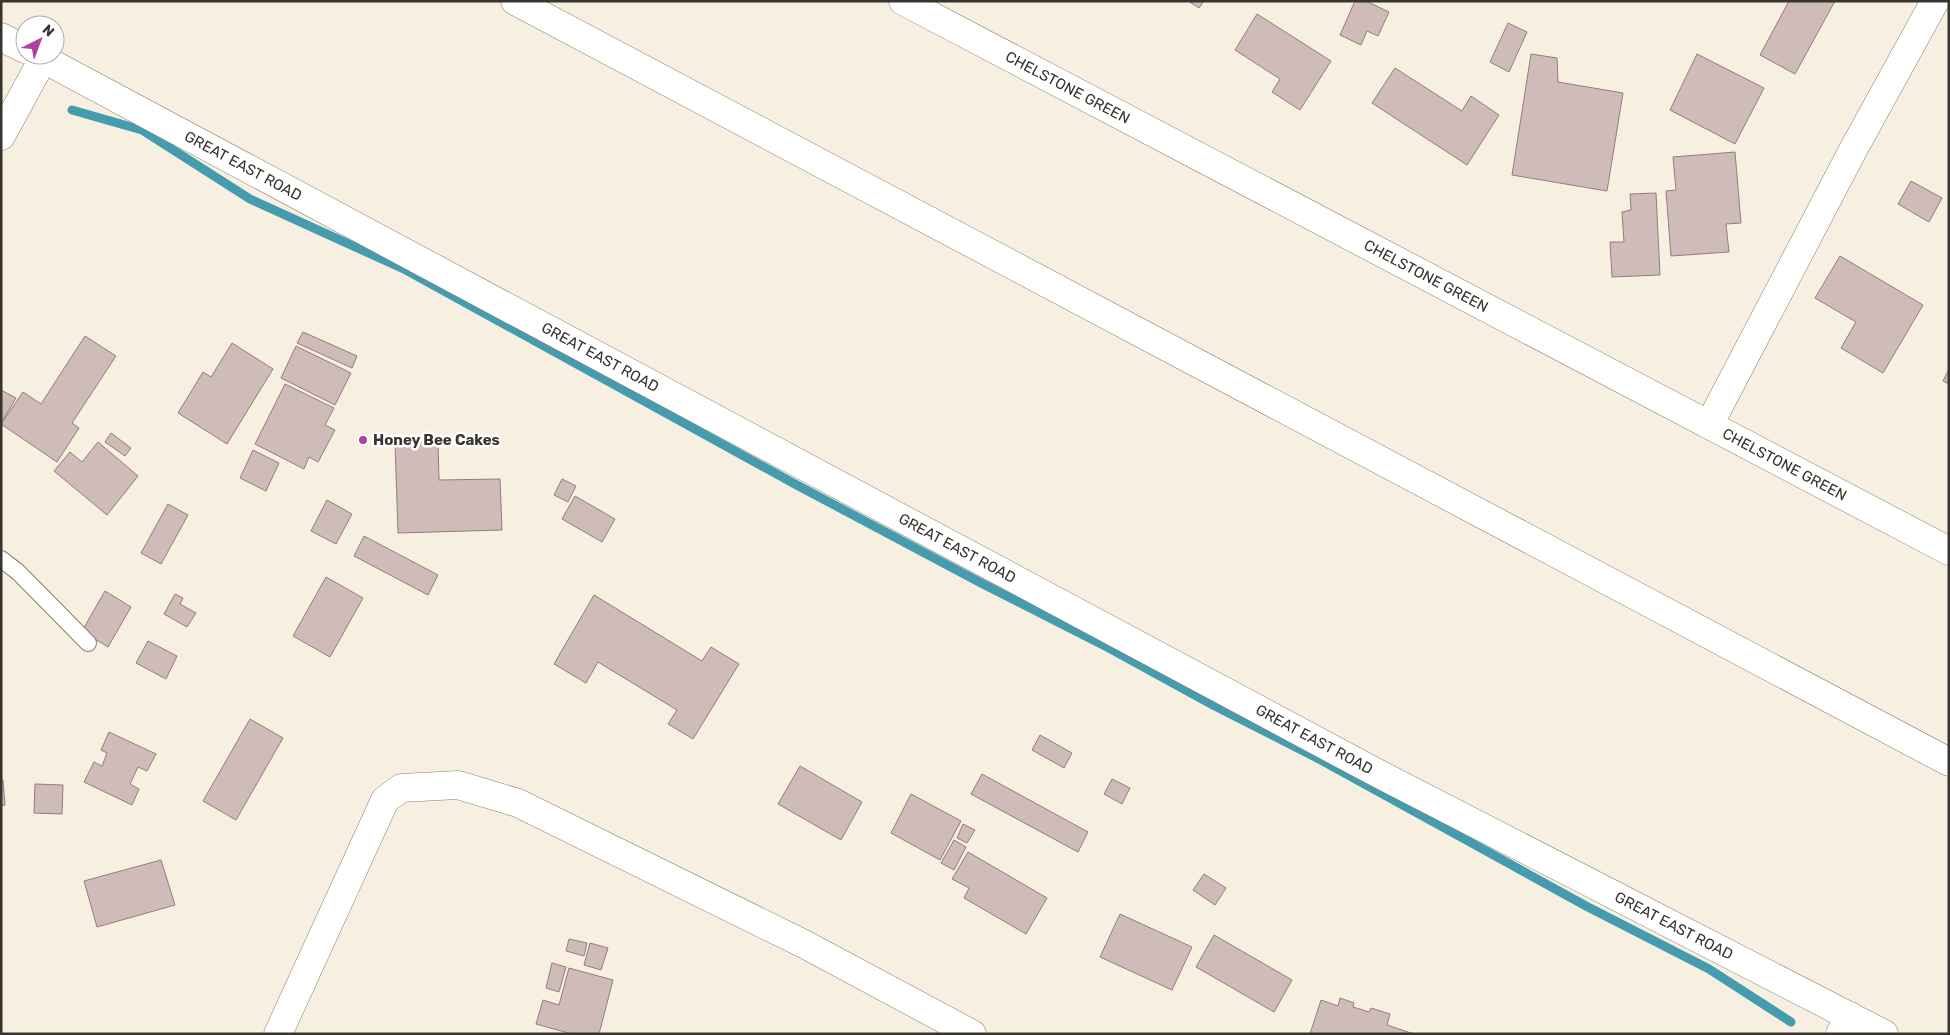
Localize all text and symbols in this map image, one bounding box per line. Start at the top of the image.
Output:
north arrow [15,15,65,65]
text: N [39,21,58,40]
street label: CHELSTONE GREEN [1002,47,1133,128]
street label: GREAT EAST ROAD [181,127,305,205]
street label: CHELSTONE GREEN [1361,236,1491,316]
street label: GREAT EAST ROAD [538,318,662,396]
street label: CHELSTONE GREEN [1719,424,1850,505]
place label: Honey Bee Cakes [373,431,500,449]
marker: Honey Bee Cakes [357,434,369,446]
street label: GREAT EAST ROAD [896,509,1019,587]
street label: GREAT EAST ROAD [1253,701,1376,778]
street label: GREAT EAST ROAD [1612,888,1736,964]

